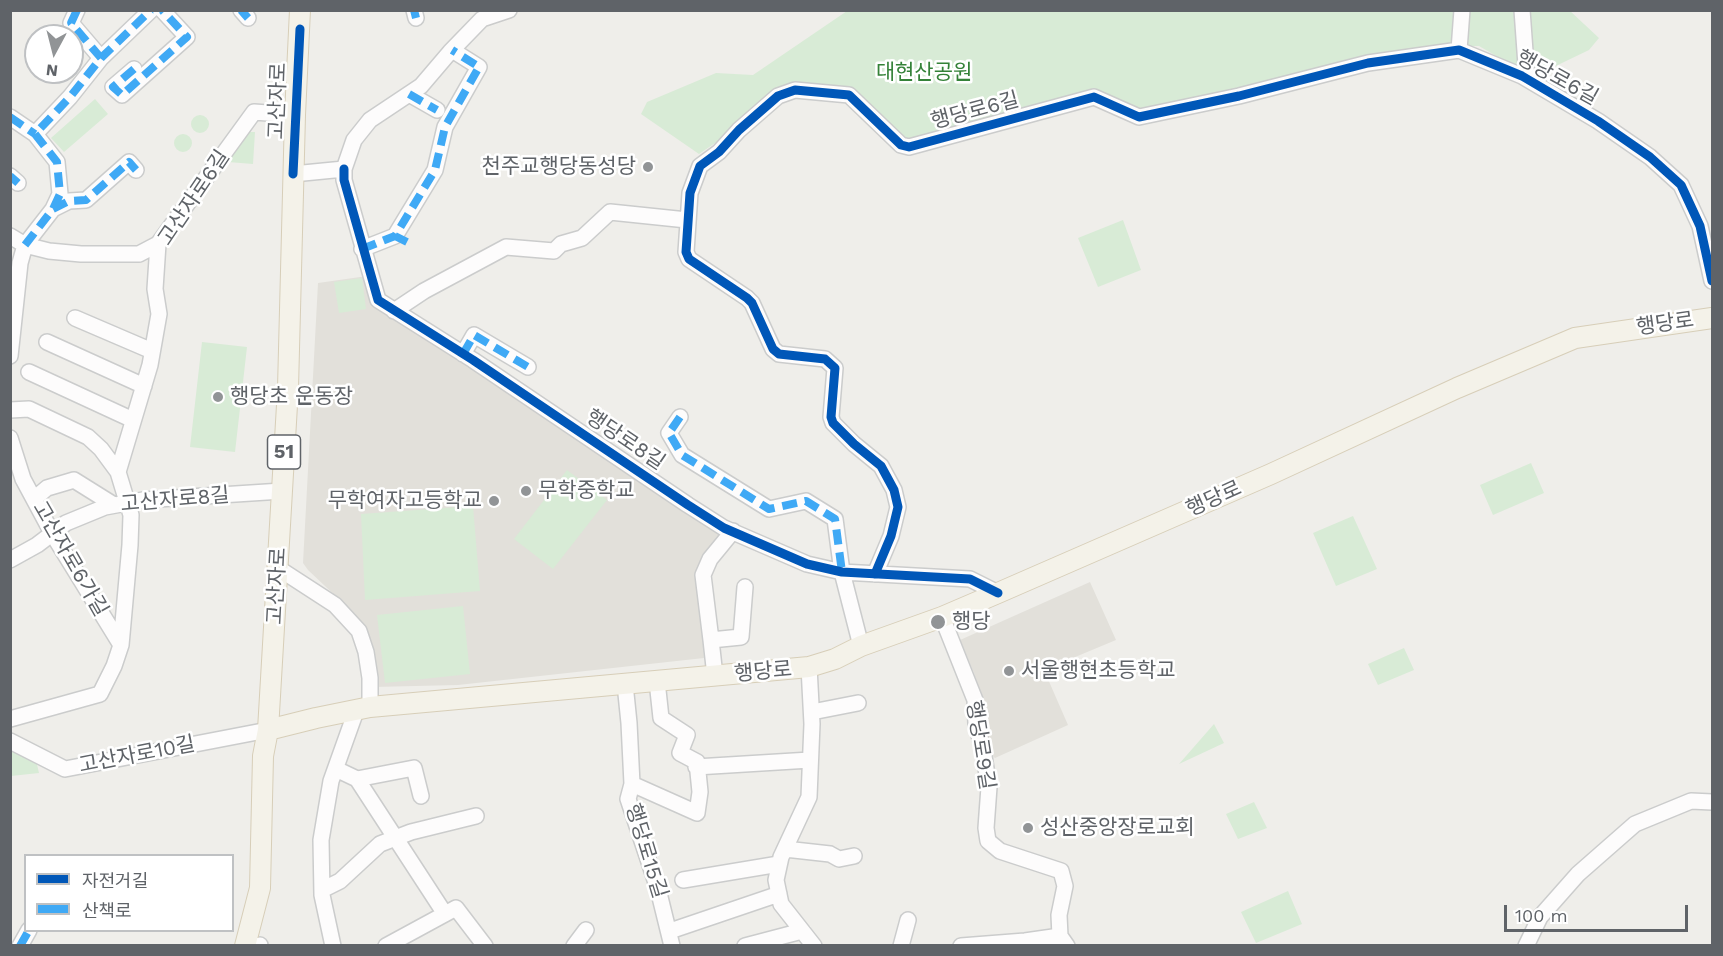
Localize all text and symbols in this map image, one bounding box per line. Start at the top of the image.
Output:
north arrow [24,24,84,84]
street label: 행당로6길 [1512,45,1602,111]
text: N [45,60,59,81]
park label: 대현산공원 [876,60,972,86]
street label: 고산자로 [264,62,292,140]
street label: 행당로6길 [928,87,1022,135]
street label: 고산자로6길 [153,146,235,250]
place label: 천주교행당동성당 [481,154,636,180]
marker: 천주교행당동성당 [641,160,655,174]
street label: 행당로 [1635,307,1695,341]
place label: 행당초 운동장 [230,384,353,410]
marker: 행당초 운동장 [211,390,225,404]
street label: 행당로8길 [581,404,669,476]
road number: 51 [268,435,300,469]
street label: 행당로 [1182,476,1246,522]
place label: 무학중학교 [538,478,635,504]
street label: 고산자로8길 [119,483,231,517]
marker: 무학중학교 [519,484,533,498]
place label: 무학여자고등학교 [327,488,482,514]
marker: 무학여자고등학교 [487,494,501,508]
street label: 고산자로6가길 [27,497,113,621]
street label: 고산자로 [262,547,292,625]
place label: 행당 [952,609,991,635]
marker: 행당 [929,613,947,631]
street label: 행당로 [733,657,793,687]
place label: 서울행현초등학교 [1021,658,1176,684]
marker: 서울행현초등학교 [1002,664,1016,678]
street label: 행당로9길 [960,698,1000,792]
street label: 고산자로10길 [77,731,197,779]
street label: 행당로15길 [620,801,672,901]
place label: 성산중앙장로교회 [1040,815,1195,841]
marker: 성산중앙장로교회 [1021,821,1035,835]
legend [24,854,234,932]
text: 자전거길 [82,870,148,891]
scale bar [1507,893,1692,931]
text: 산책로 [82,900,132,921]
text: 100 m [1515,905,1568,926]

